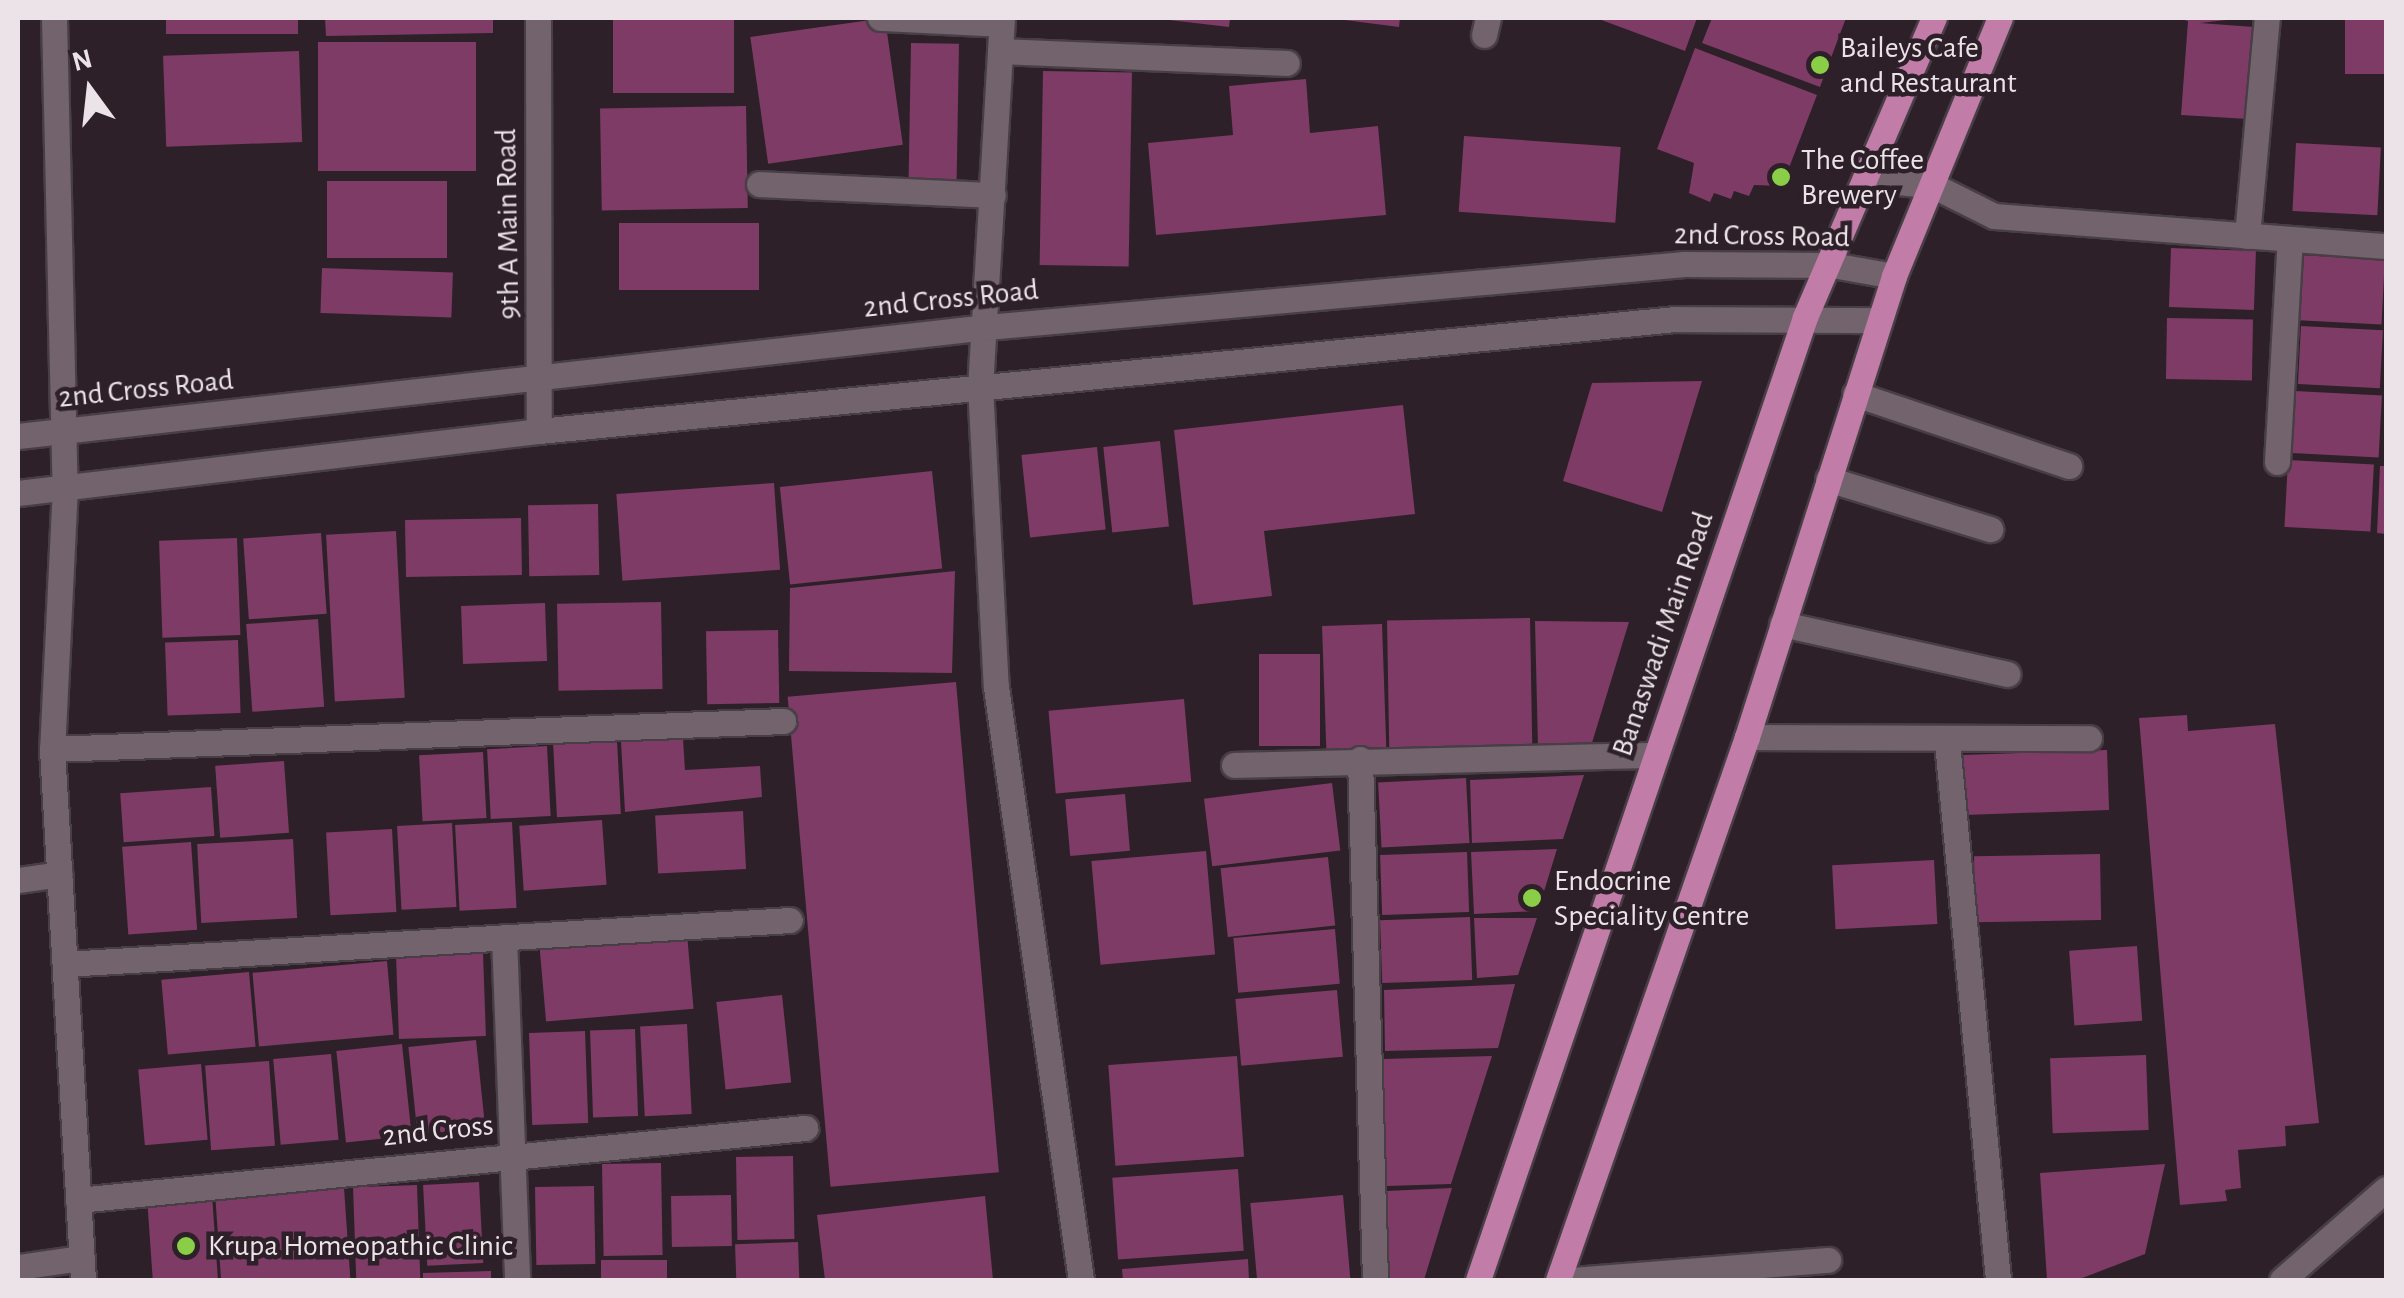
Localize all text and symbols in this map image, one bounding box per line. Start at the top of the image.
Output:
place label: Baileys Cafe and Restaurant [1840,30,2016,100]
north arrow [40,40,140,140]
text: N [69,45,95,77]
marker: Baileys Cafe and Restaurant [1809,54,1831,76]
street label: 9th A Main Road [488,128,528,320]
place label: The Coffee Brewery [1801,142,1924,212]
marker: The Coffee Brewery [1770,166,1792,188]
street label: 2nd Cross Road [1674,216,1850,256]
street label: 2nd Cross Road [862,272,1040,326]
street label: 2nd Cross Road [57,362,235,416]
street label: Banaswadi Main Road [1604,507,1722,761]
place label: Endocrine Speciality Centre [1554,863,1749,934]
marker: Endocrine Speciality Centre [1519,885,1545,911]
street label: 2nd Cross [381,1107,495,1155]
place label: Krupa Homeopathic Clinic [208,1228,513,1264]
marker: Krupa Homeopathic Clinic [173,1233,199,1259]

